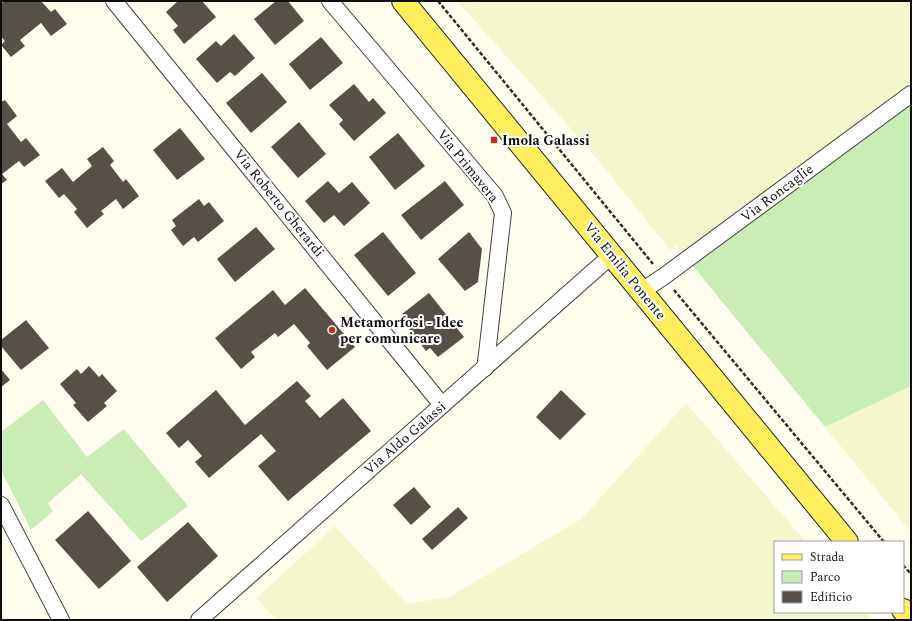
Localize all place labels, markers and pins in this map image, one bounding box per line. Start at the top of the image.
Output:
place label: Imola Galassi [502,130,590,151]
marker: Imola Galassi [489,135,499,145]
place label: Metamorfosi - Idee per comunicare [340,312,464,349]
marker: Metamorfosi - Idee per comunicare [327,325,337,335]

